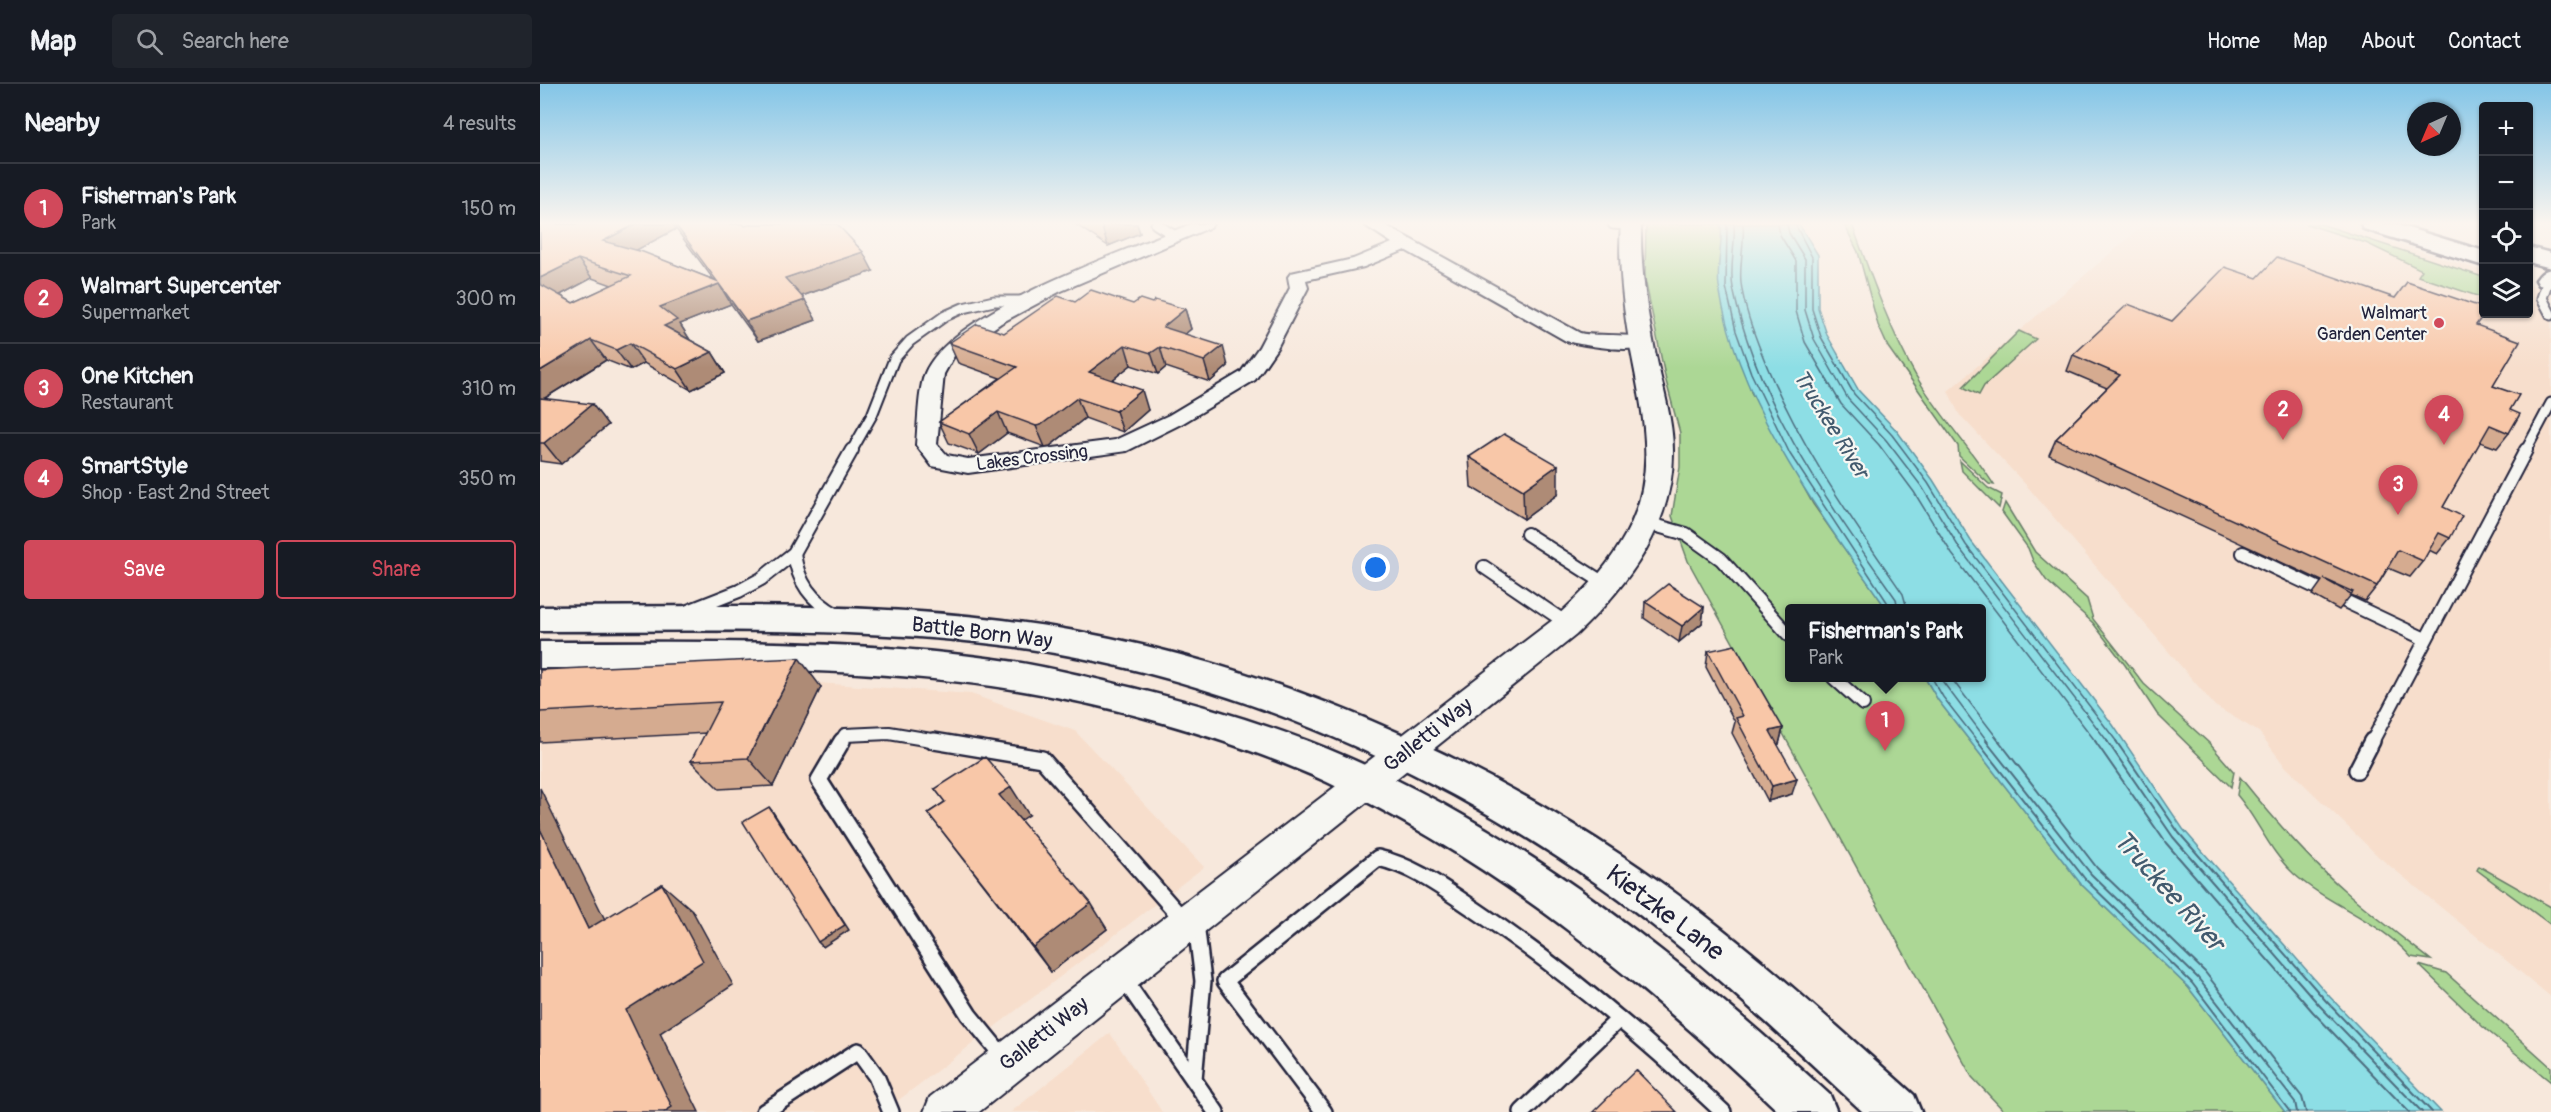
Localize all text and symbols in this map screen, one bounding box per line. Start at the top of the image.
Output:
search box [112,14,532,68]
text: Map [30,24,76,59]
icon: search [133,25,166,58]
text: Search here [181,27,289,55]
text: Home [2207,28,2260,55]
text: Map [2293,28,2328,55]
text: About [2361,28,2415,55]
text: Contact [2448,28,2521,55]
north arrow [2407,102,2461,156]
map controls [2479,102,2533,318]
button: + [2479,102,2533,156]
text: Nearby [24,107,100,139]
text: 4 results [443,111,516,136]
button: − [2479,156,2533,210]
text: Fisherman's Park [81,182,236,210]
text: 1 [40,196,47,221]
text: 150 m [462,196,516,221]
text: Park [81,210,116,235]
button: locate [2479,210,2533,264]
button: layers [2479,264,2533,318]
text: Walmart Supercenter [81,272,281,300]
text: 2 [38,286,49,311]
text: 300 m [455,286,516,311]
text: Supermarket [81,300,190,325]
place label: Walmart Garden Center [2317,302,2428,346]
marker: Walmart Garden Center [2432,316,2446,330]
text: One Kitchen [81,362,193,390]
water label: Truckee River [1786,364,1877,486]
text: 3 [38,376,49,401]
text: 310 m [461,376,516,401]
text: Restaurant [81,390,173,415]
pin: 2 [2264,390,2302,440]
pin: 4 [2424,396,2464,445]
street label: Lakes Crossing [975,440,1089,476]
text: SmartStyle [81,452,187,480]
text: 4 [38,466,49,491]
text: 350 m [458,466,516,491]
pin: 3 [2378,466,2418,515]
text: Shop · East 2nd Street [81,480,269,505]
button: Save [24,540,264,599]
button: Share [276,540,516,599]
your location [1361,553,1390,582]
popup [1785,604,1986,682]
street label: Battle Born Way [910,611,1054,655]
text: Fisherman's Park [1808,617,1963,645]
text: Park [1808,645,1843,670]
street label: Galletti Way [1378,692,1478,778]
pin: 1 [1866,702,1904,751]
water label: Truckee River [2106,824,2234,961]
street label: Kietzke Lane [1599,858,1731,968]
street label: Galletti Way [994,991,1094,1077]

